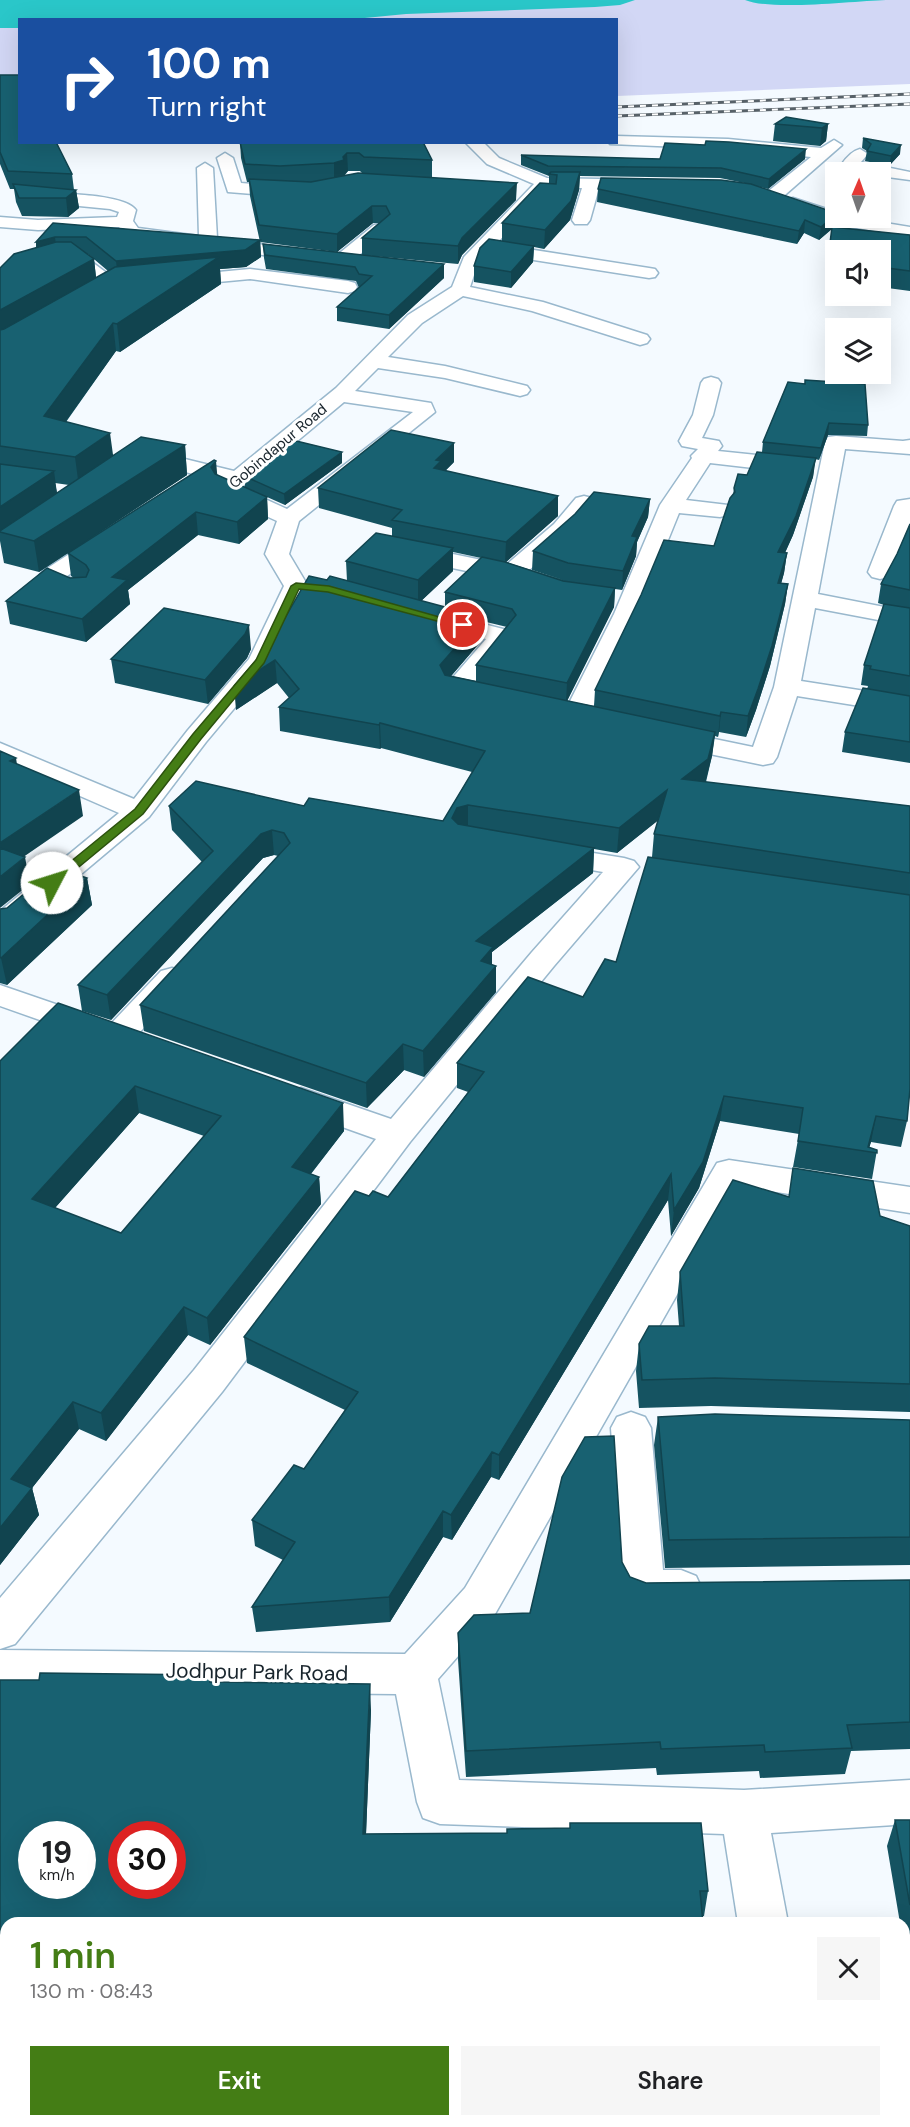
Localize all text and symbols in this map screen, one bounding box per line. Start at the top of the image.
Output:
text: 100 m [147,36,271,91]
icon: right [48,42,126,120]
text: Turn right [147,89,267,124]
north arrow [825,162,891,228]
map controls [825,162,891,384]
button: sound [825,240,891,306]
button: layers [825,318,891,384]
street label: Gobindapur Road [225,399,331,493]
pin [437,599,488,650]
icon: arrive [446,608,479,641]
position arrow [20,851,84,915]
street label: Jodhpur Park Road [165,1656,349,1688]
speed limit sign: 30 [108,1821,186,1899]
text: 19 [42,1833,72,1872]
text: km/h [39,1865,75,1885]
text: 1 min [30,1932,116,1979]
button: close [817,1937,880,2000]
text: 130 m · 08:43 [30,1978,153,2004]
button: Exit [30,2046,449,2115]
button: Share [461,2046,880,2115]

